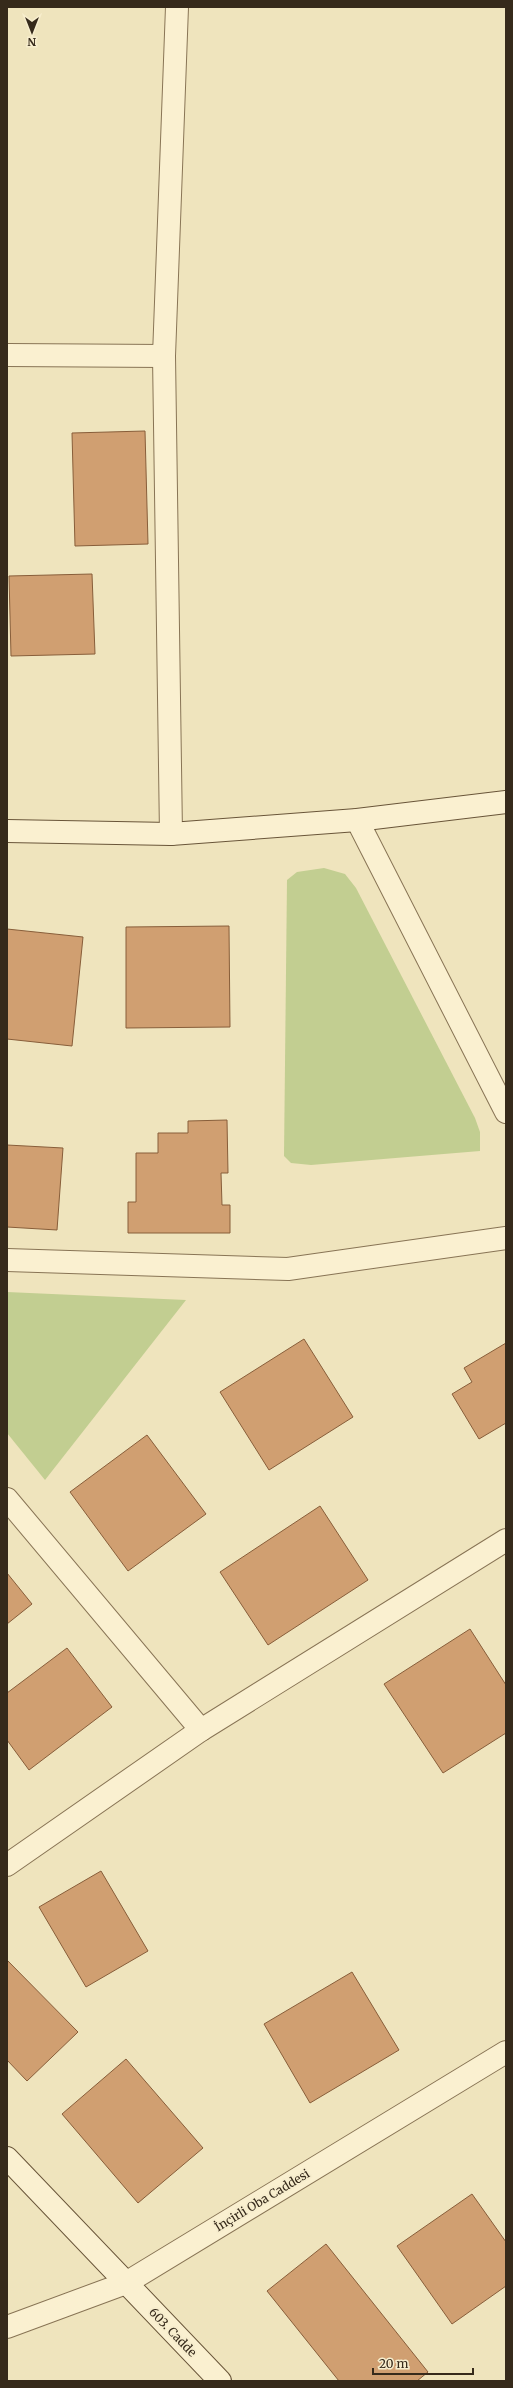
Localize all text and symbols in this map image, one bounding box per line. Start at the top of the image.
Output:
north arrow [12,12,52,52]
text: N [27,35,36,49]
street label: İnçirli Oba Caddesi [212,2166,312,2234]
street label: 603. Cadde [146,2304,200,2360]
scale bar [373,2350,473,2376]
text: 20 m [379,2356,408,2371]

